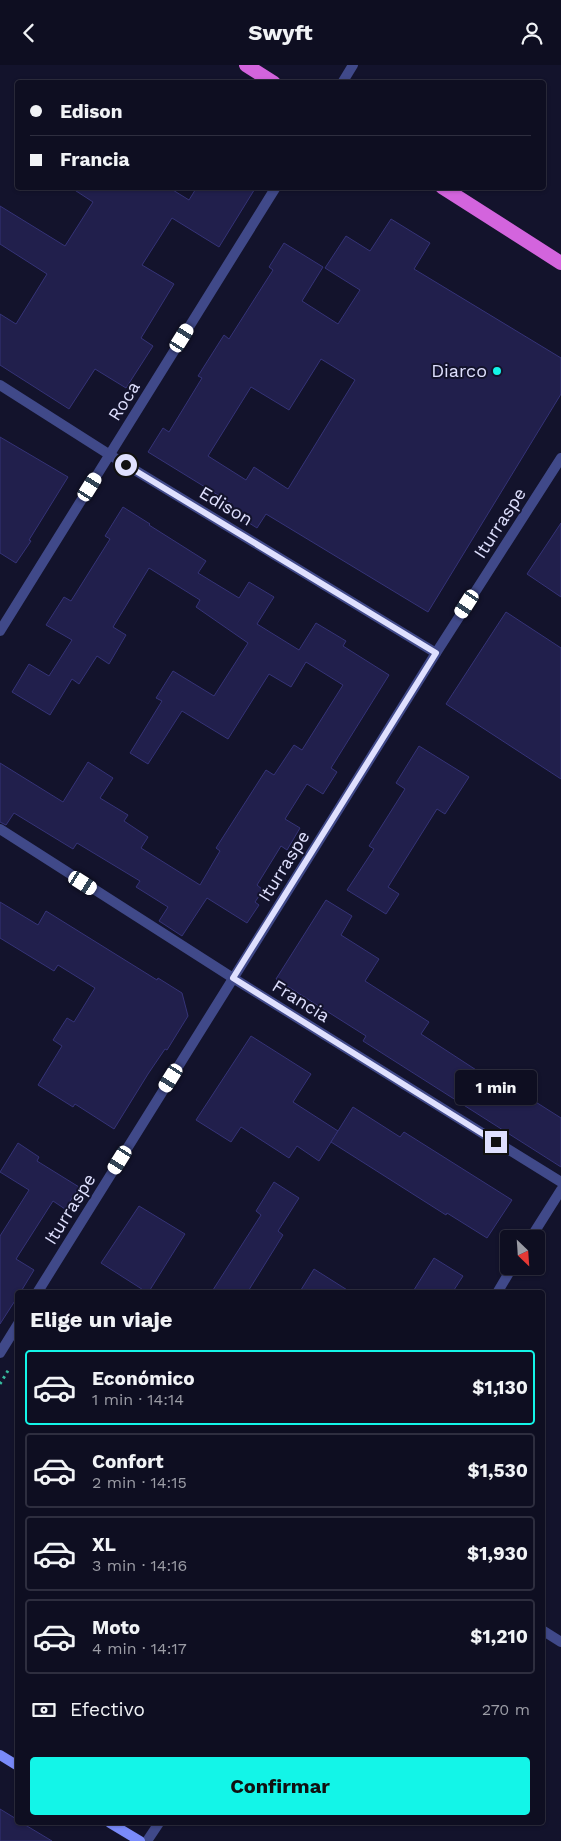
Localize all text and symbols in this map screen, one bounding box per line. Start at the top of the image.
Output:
icon: back [15,19,43,47]
icon: person [518,19,546,47]
text: Swyft [248,20,313,45]
text: Edison [60,100,123,123]
text: Francia [60,148,129,171]
car [167,321,196,355]
place label: Diarco [431,360,487,381]
marker: Diarco [491,365,503,377]
street label: Roca [103,377,144,424]
route start [115,454,137,476]
car [75,470,104,504]
street label: Edison [196,481,257,530]
street label: Iturraspe [469,484,530,562]
car [452,587,481,621]
street label: Iturraspe [254,826,314,905]
car [66,869,99,897]
street label: Francia [269,975,334,1026]
car [156,1061,185,1095]
callout: 1 min [455,1069,537,1105]
text: 1 min [475,1078,517,1097]
route end [485,1131,507,1153]
car [105,1143,134,1177]
street label: Iturraspe [40,1169,100,1248]
north arrow [500,1230,545,1275]
map controls [500,1230,545,1275]
text: Elige un viaje [30,1307,173,1332]
icon: car [32,1365,77,1410]
text: Económico [92,1367,195,1390]
text: $1,130 [472,1376,528,1399]
text: 1 min · 14:14 [92,1390,184,1409]
icon: car [32,1448,77,1493]
text: Confort [92,1450,163,1473]
text: $1,530 [468,1459,528,1482]
text: 2 min · 14:15 [92,1473,187,1492]
icon: car [32,1531,77,1576]
text: XL [92,1533,116,1556]
text: $1,930 [467,1542,528,1565]
text: 3 min · 14:16 [92,1556,187,1575]
icon: car [32,1614,77,1659]
text: Moto [92,1616,140,1639]
text: $1,210 [470,1625,528,1648]
text: 4 min · 14:17 [92,1639,187,1658]
icon: cash [30,1696,58,1724]
text: Efectivo [70,1698,145,1721]
text: 270 m [482,1700,530,1719]
button: Confirmar [30,1757,530,1815]

